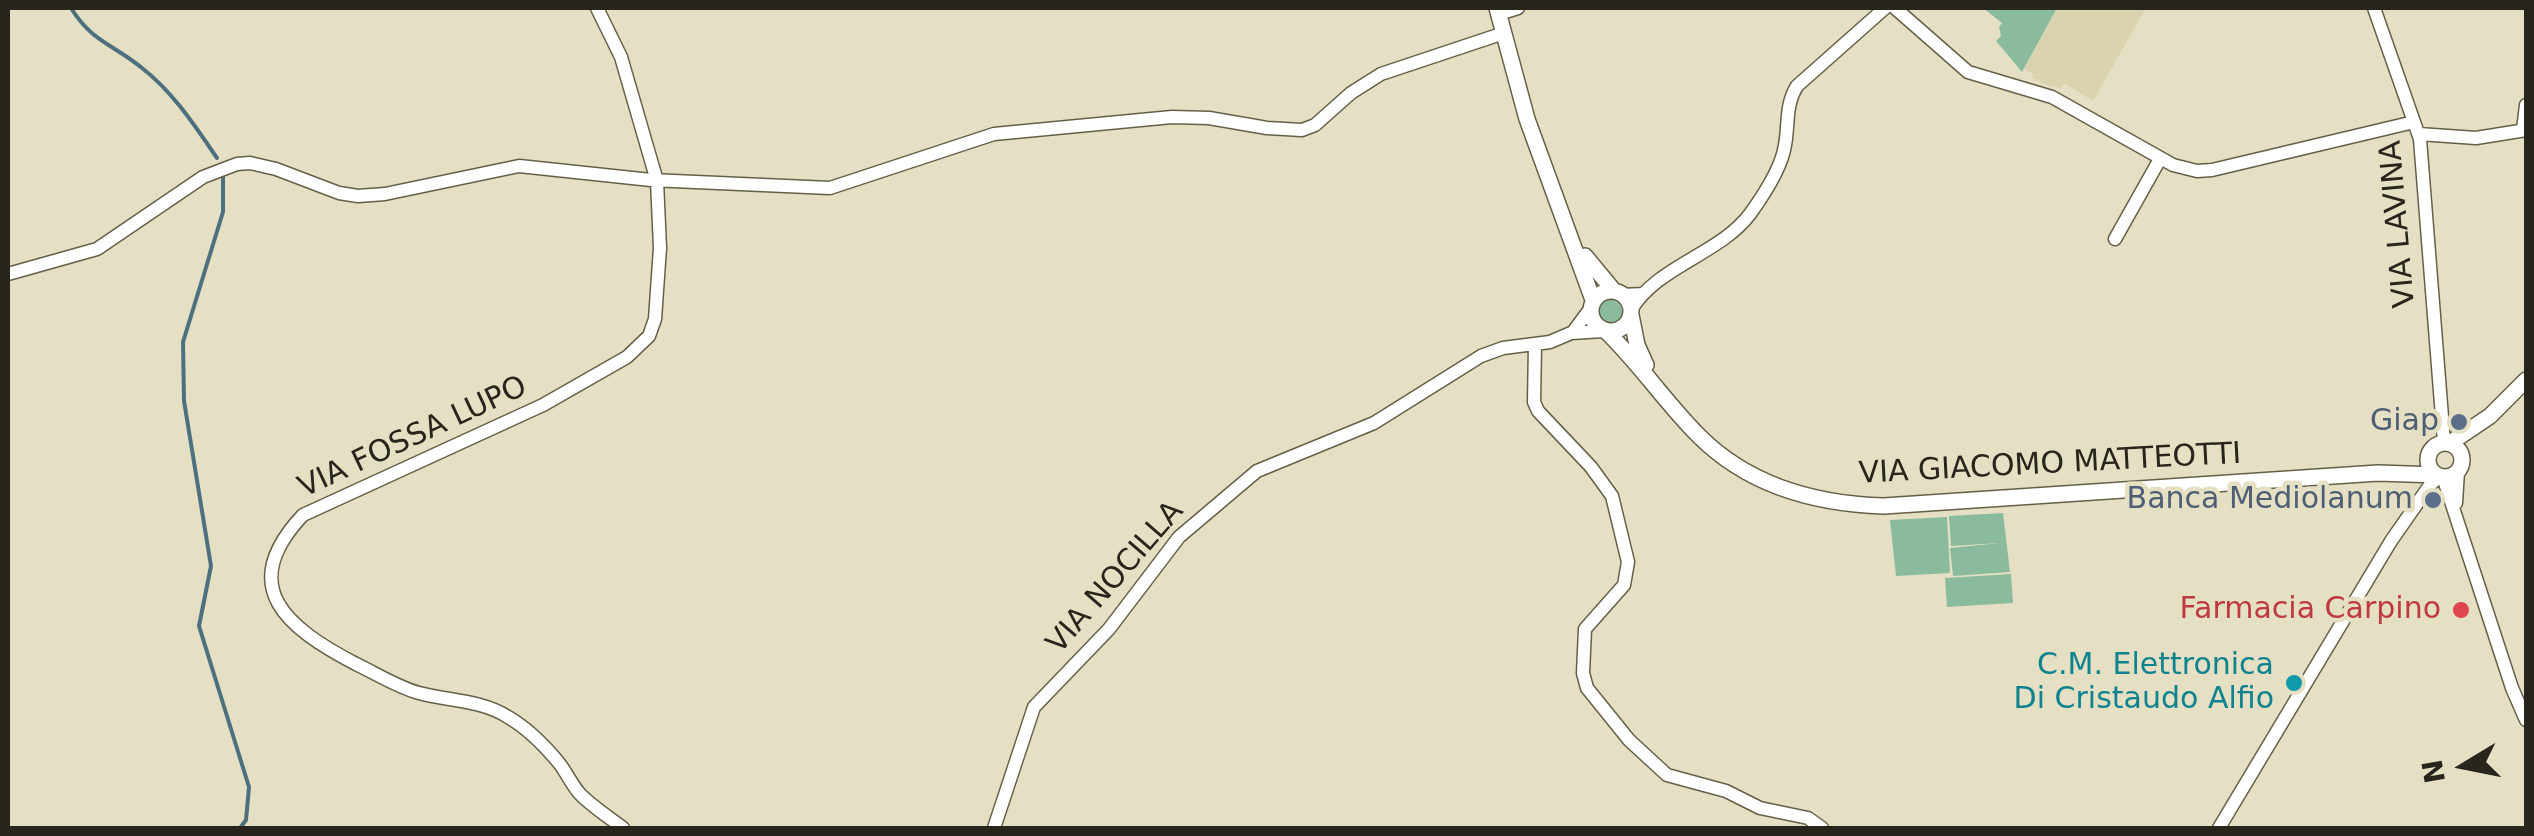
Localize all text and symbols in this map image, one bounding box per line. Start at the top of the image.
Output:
street label: VIA LAVINA [2374,139,2424,309]
street label: VIA FOSSA LUPO [293,369,533,507]
place label: Giap [2370,404,2439,440]
marker: Giap [2448,411,2470,433]
street label: VIA GIACOMO MATTEOTTI [1858,437,2242,493]
place label: Banca Mediolanum [2127,482,2413,518]
marker: Banca Mediolanum [2422,489,2444,511]
street label: VIA NOCILLA [1040,495,1192,661]
place label: Farmacia Carpino [2180,592,2441,628]
marker: Farmacia Carpino [2450,599,2472,621]
place label: C.M. Elettronica Di Cristaudo Alfio [2014,648,2274,718]
marker: C.M. Elettronica Di Cristaudo Alfio [2283,672,2305,694]
north arrow [2414,716,2514,816]
text: N [2416,757,2452,786]

